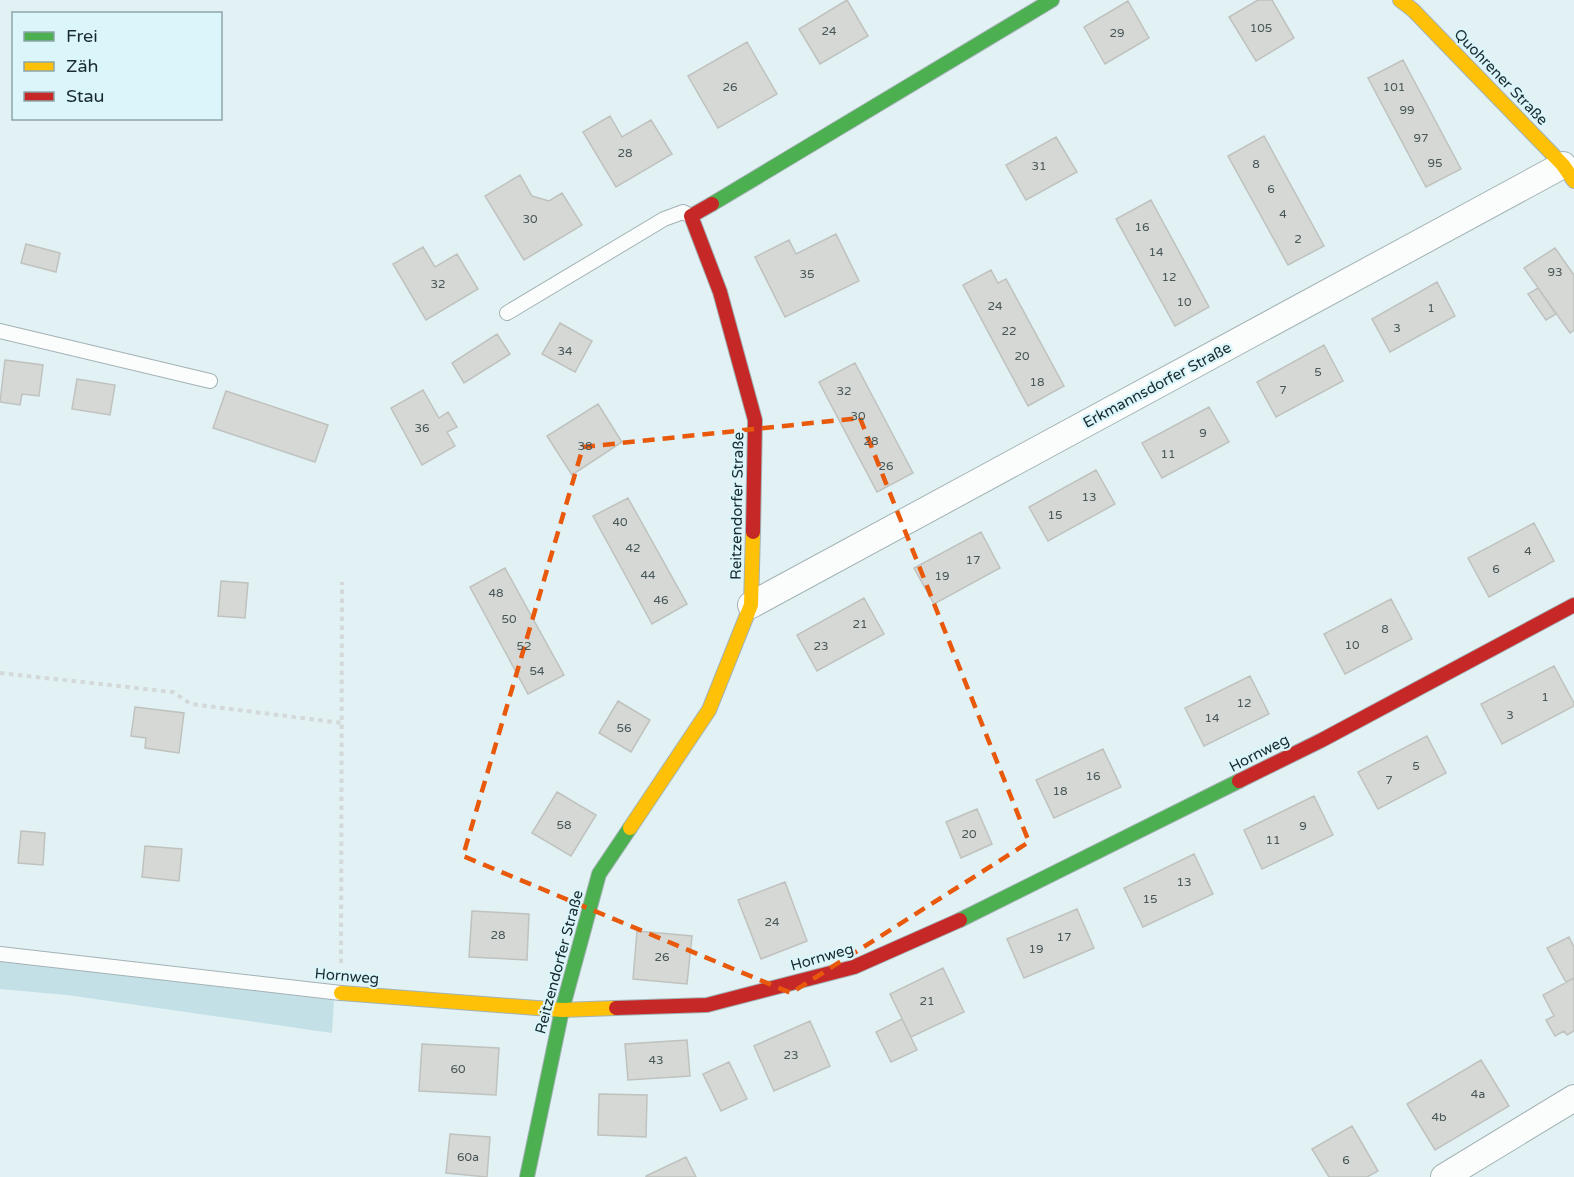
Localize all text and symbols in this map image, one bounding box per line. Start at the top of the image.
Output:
legend [12,12,222,120]
house number: 105 [1250,21,1272,35]
house number: 24 [821,24,837,38]
text: Frei [66,25,98,47]
street label: Quohrener Straße [1450,25,1552,129]
house number: 29 [1109,26,1125,40]
text: Zäh [66,55,99,77]
house number: 26 [722,80,738,94]
house number: 101 [1383,80,1405,94]
text: Stau [66,85,105,107]
house number: 99 [1399,103,1415,117]
house number: 97 [1413,131,1429,145]
house number: 28 [617,146,633,160]
house number: 95 [1427,156,1443,170]
house number: 8 [1252,157,1260,171]
house number: 31 [1031,159,1047,173]
house number: 6 [1267,182,1275,196]
house number: 4 [1279,207,1287,221]
house number: 30 [522,212,538,226]
house number: 16 [1134,220,1150,234]
house number: 2 [1294,232,1302,246]
house number: 14 [1148,245,1164,259]
house number: 93 [1547,265,1563,279]
house number: 35 [799,267,815,281]
house number: 12 [1161,270,1177,284]
house number: 32 [430,277,446,291]
house number: 10 [1176,295,1192,309]
house number: 24 [987,299,1003,313]
house number: 1 [1427,301,1435,315]
house number: 3 [1393,321,1401,335]
house number: 22 [1001,324,1017,338]
street label: Erkmannsdorfer Straße [1080,338,1234,432]
house number: 34 [557,344,573,358]
house number: 20 [1014,349,1030,363]
house number: 5 [1314,365,1322,379]
house number: 18 [1029,375,1045,389]
house number: 7 [1279,383,1287,397]
house number: 32 [836,384,852,398]
house number: 30 [850,409,866,423]
house number: 36 [414,421,430,435]
house number: 9 [1199,426,1207,440]
street label: Reitzendorfer Straße [727,432,747,580]
house number: 28 [863,434,879,448]
house number: 38 [577,439,593,453]
house number: 11 [1160,447,1176,461]
house number: 26 [878,459,894,473]
house number: 13 [1081,490,1097,504]
house number: 15 [1047,508,1063,522]
house number: 40 [612,515,628,529]
house number: 42 [625,541,641,555]
house number: 4 [1524,544,1532,558]
house number: 17 [965,553,981,567]
house number: 6 [1492,562,1500,576]
house number: 44 [640,568,656,582]
house number: 19 [934,569,950,583]
house number: 48 [488,586,504,600]
house number: 46 [653,593,669,607]
house number: 50 [501,612,517,626]
house number: 21 [852,617,868,631]
house number: 8 [1381,622,1389,636]
house number: 10 [1344,638,1360,652]
house number: 52 [516,639,532,653]
house number: 23 [813,639,829,653]
house number: 54 [529,664,545,678]
house number: 1 [1541,690,1549,704]
house number: 12 [1236,696,1252,710]
house number: 3 [1506,708,1514,722]
house number: 14 [1204,711,1220,725]
house number: 56 [616,721,632,735]
street label: Hornweg [1226,730,1292,776]
house number: 5 [1412,759,1420,773]
house number: 16 [1085,769,1101,783]
house number: 7 [1385,773,1393,787]
house number: 18 [1052,784,1068,798]
house number: 58 [556,818,572,832]
house number: 9 [1299,819,1307,833]
house number: 20 [961,827,977,841]
house number: 11 [1265,833,1281,847]
house number: 13 [1176,875,1192,889]
street label: Reitzendorfer Straße [531,888,587,1036]
house number: 15 [1142,892,1158,906]
house number: 24 [764,915,780,929]
house number: 28 [490,928,506,942]
house number: 17 [1056,930,1072,944]
street label: Hornweg [788,939,856,975]
house number: 19 [1028,942,1044,956]
house number: 26 [654,950,670,964]
street label: Hornweg [314,964,380,988]
house number: 21 [919,994,935,1008]
house number: 23 [783,1048,799,1062]
house number: 43 [648,1053,664,1067]
house number: 60 [450,1062,466,1076]
house number: 4a [1471,1087,1485,1101]
house number: 4b [1431,1110,1447,1124]
house number: 60a [457,1150,479,1164]
house number: 6 [1342,1153,1350,1167]

